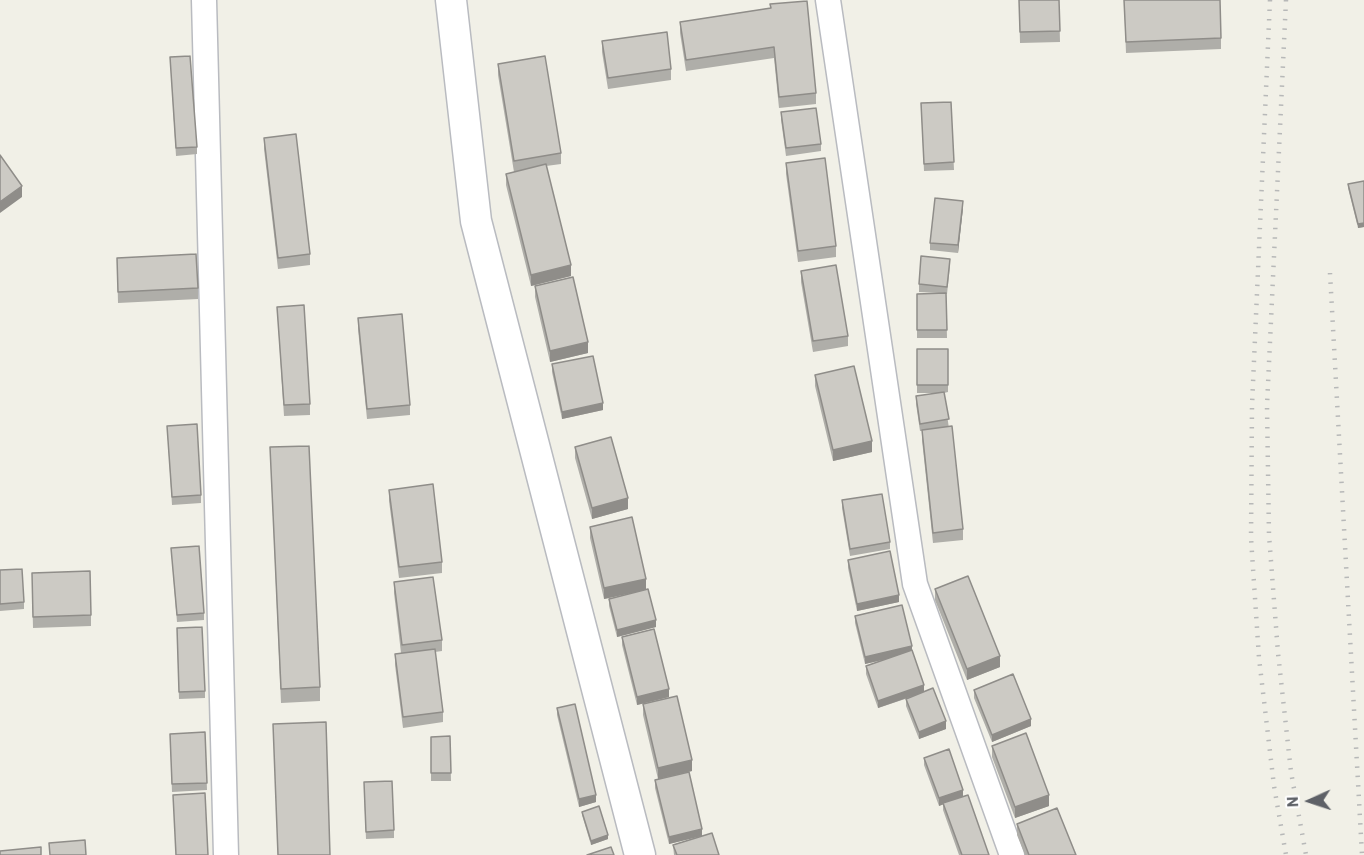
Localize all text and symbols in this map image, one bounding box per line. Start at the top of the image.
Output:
north arrow [1280,771,1340,831]
text: N [1282,796,1301,808]

